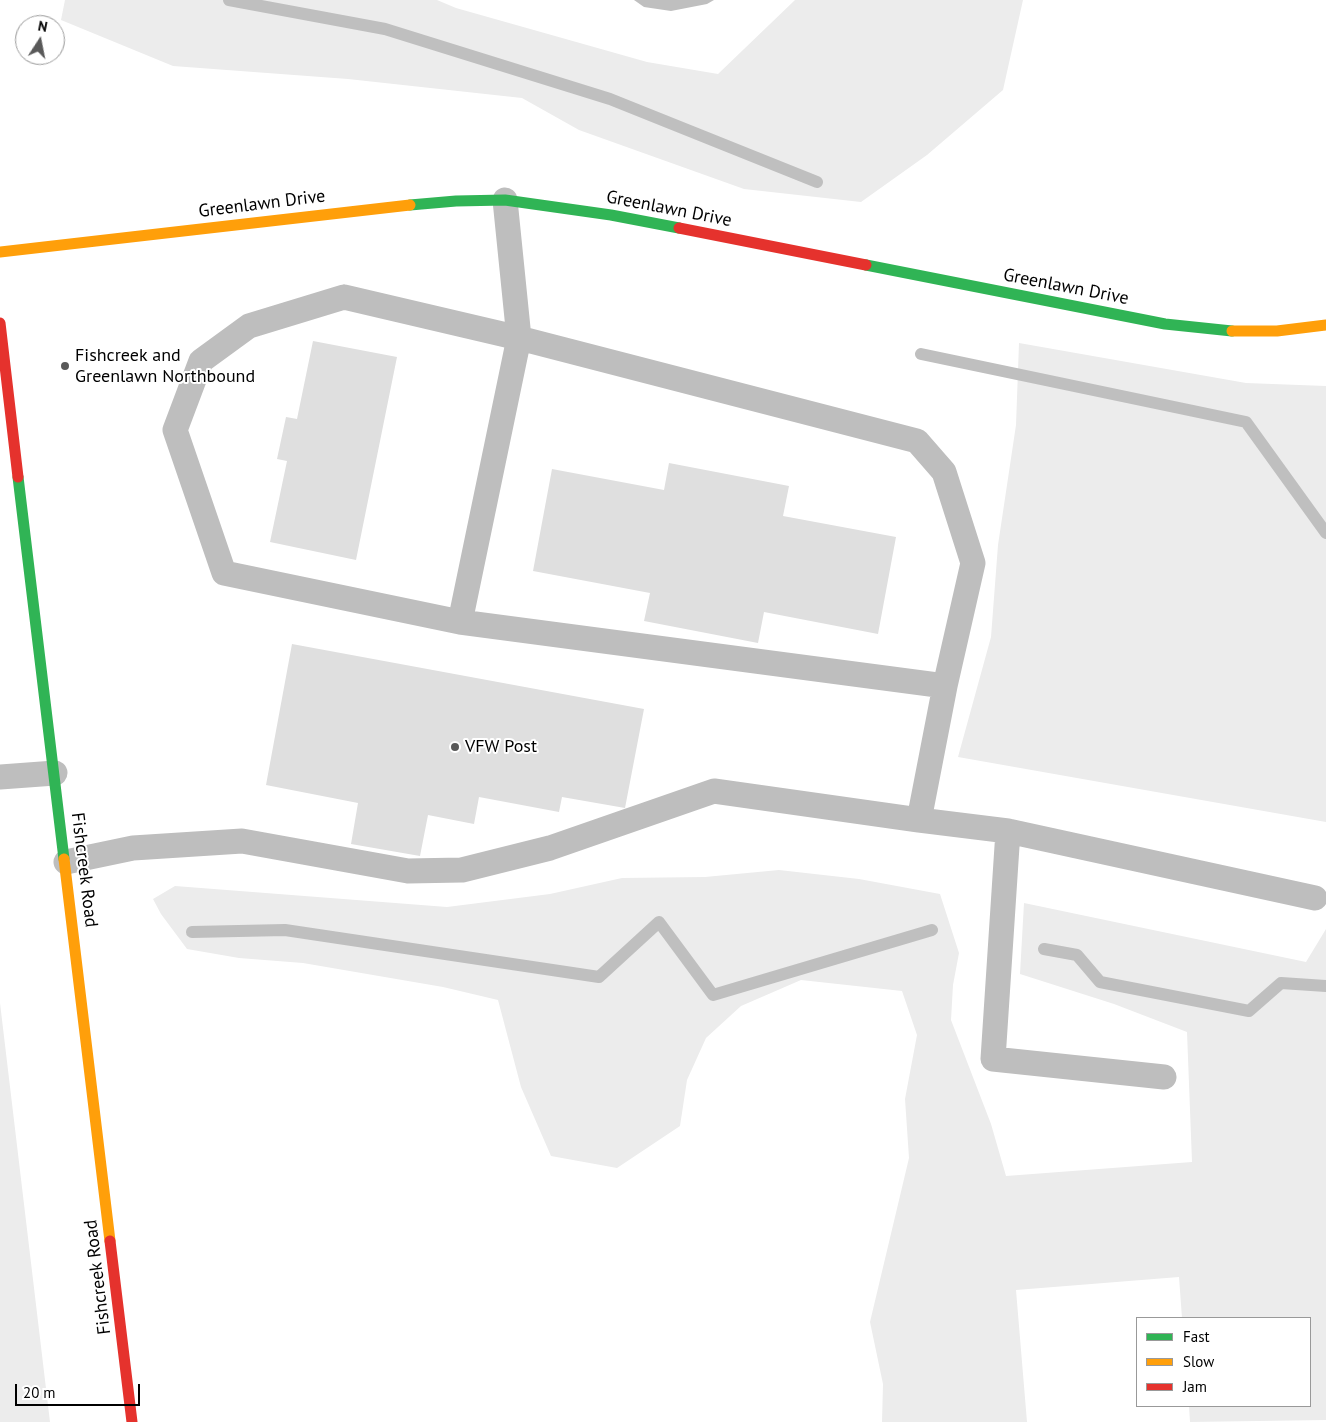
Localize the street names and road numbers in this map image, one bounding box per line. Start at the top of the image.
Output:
street label: Greenlawn Drive [197,186,327,222]
street label: Greenlawn Drive [604,186,734,232]
street label: Greenlawn Drive [1001,264,1131,310]
street label: Fishcreek Road [66,811,102,929]
street label: Fishcreek Road [80,1218,116,1336]

